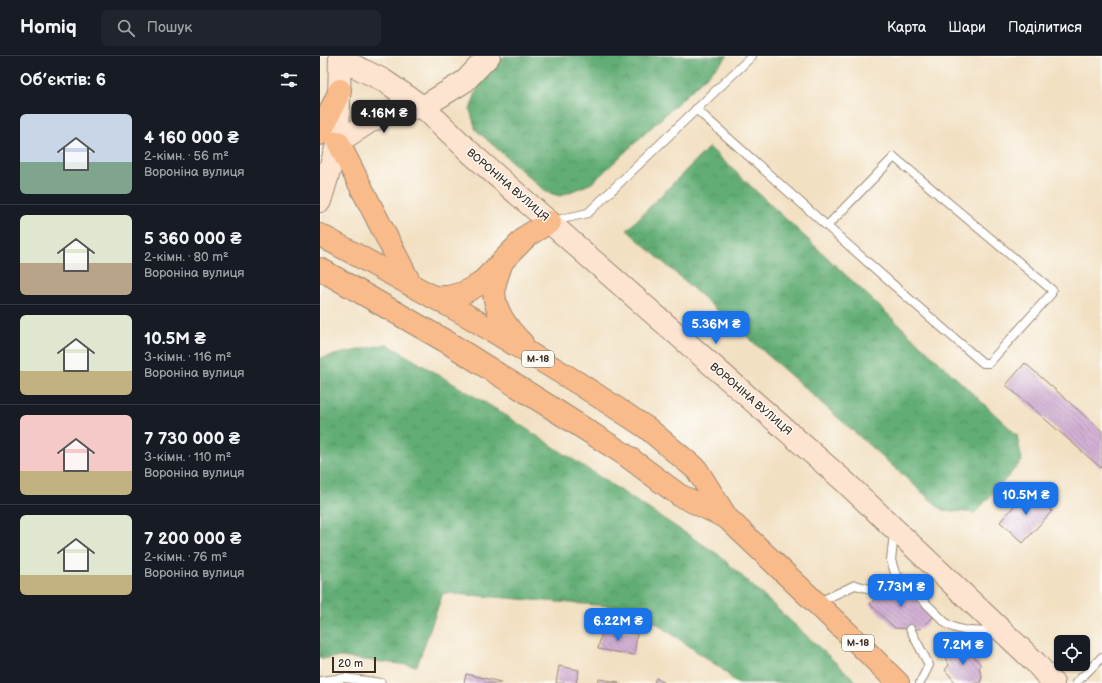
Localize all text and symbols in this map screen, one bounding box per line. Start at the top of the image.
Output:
search box [101,10,381,46]
text: Homiq [20,16,77,39]
icon: search [115,17,137,39]
text: Пошук [147,18,192,37]
text: Карта [887,19,926,36]
text: Шари [948,19,986,36]
text: Поділитися [1008,19,1082,36]
icon: filters [278,69,300,91]
text: Об’єктів: 6 [20,70,106,90]
pin: 4.16M ₴ [347,100,421,134]
text: 4.16M ₴ [360,105,408,121]
text: 4 160 000 ₴ [144,128,239,148]
icon: home [52,130,100,178]
street label: ВОРОНІНА ВУЛИЦЯ [464,146,552,224]
text: 2-кімн. · 56 m² [144,148,229,164]
text: Вороніна вулиця [144,164,245,180]
text: 5 360 000 ₴ [144,229,242,249]
icon: home [52,231,100,279]
text: 2-кімн. · 80 m² [144,249,229,265]
text: Вороніна вулиця [144,265,245,281]
pin: 5.36M ₴ [679,311,753,345]
text: 5.36M ₴ [691,316,741,332]
text: 10.5M ₴ [144,329,206,349]
icon: home [52,331,100,379]
text: 3-кімн. · 116 m² [144,349,232,365]
road number: М-18 [522,351,554,367]
street label: ВОРОНІНА ВУЛИЦЯ [707,360,795,438]
text: Вороніна вулиця [144,365,245,381]
text: 7 730 000 ₴ [144,429,240,449]
icon: home [52,431,100,479]
text: 3-кімн. · 110 m² [144,449,231,465]
text: Вороніна вулиця [144,465,245,481]
pin: 10.5M ₴ [989,482,1063,516]
text: 10.5M ₴ [1002,487,1050,503]
text: 7 200 000 ₴ [144,529,241,549]
icon: home [52,531,100,579]
text: 2-кімн. · 76 m² [144,549,227,565]
text: Вороніна вулиця [144,565,245,581]
pin: 7.73M ₴ [864,574,938,608]
text: 7.73M ₴ [877,579,925,595]
pin: 6.22M ₴ [581,608,655,642]
text: 6.22M ₴ [593,613,643,629]
pin: 7.2M ₴ [930,632,996,666]
road number: М-18 [842,635,874,651]
map controls [1054,635,1090,671]
button: locate [1054,635,1090,671]
text: 7.2M ₴ [942,637,984,653]
scale bar [332,655,376,674]
text: 20 m [338,657,363,670]

